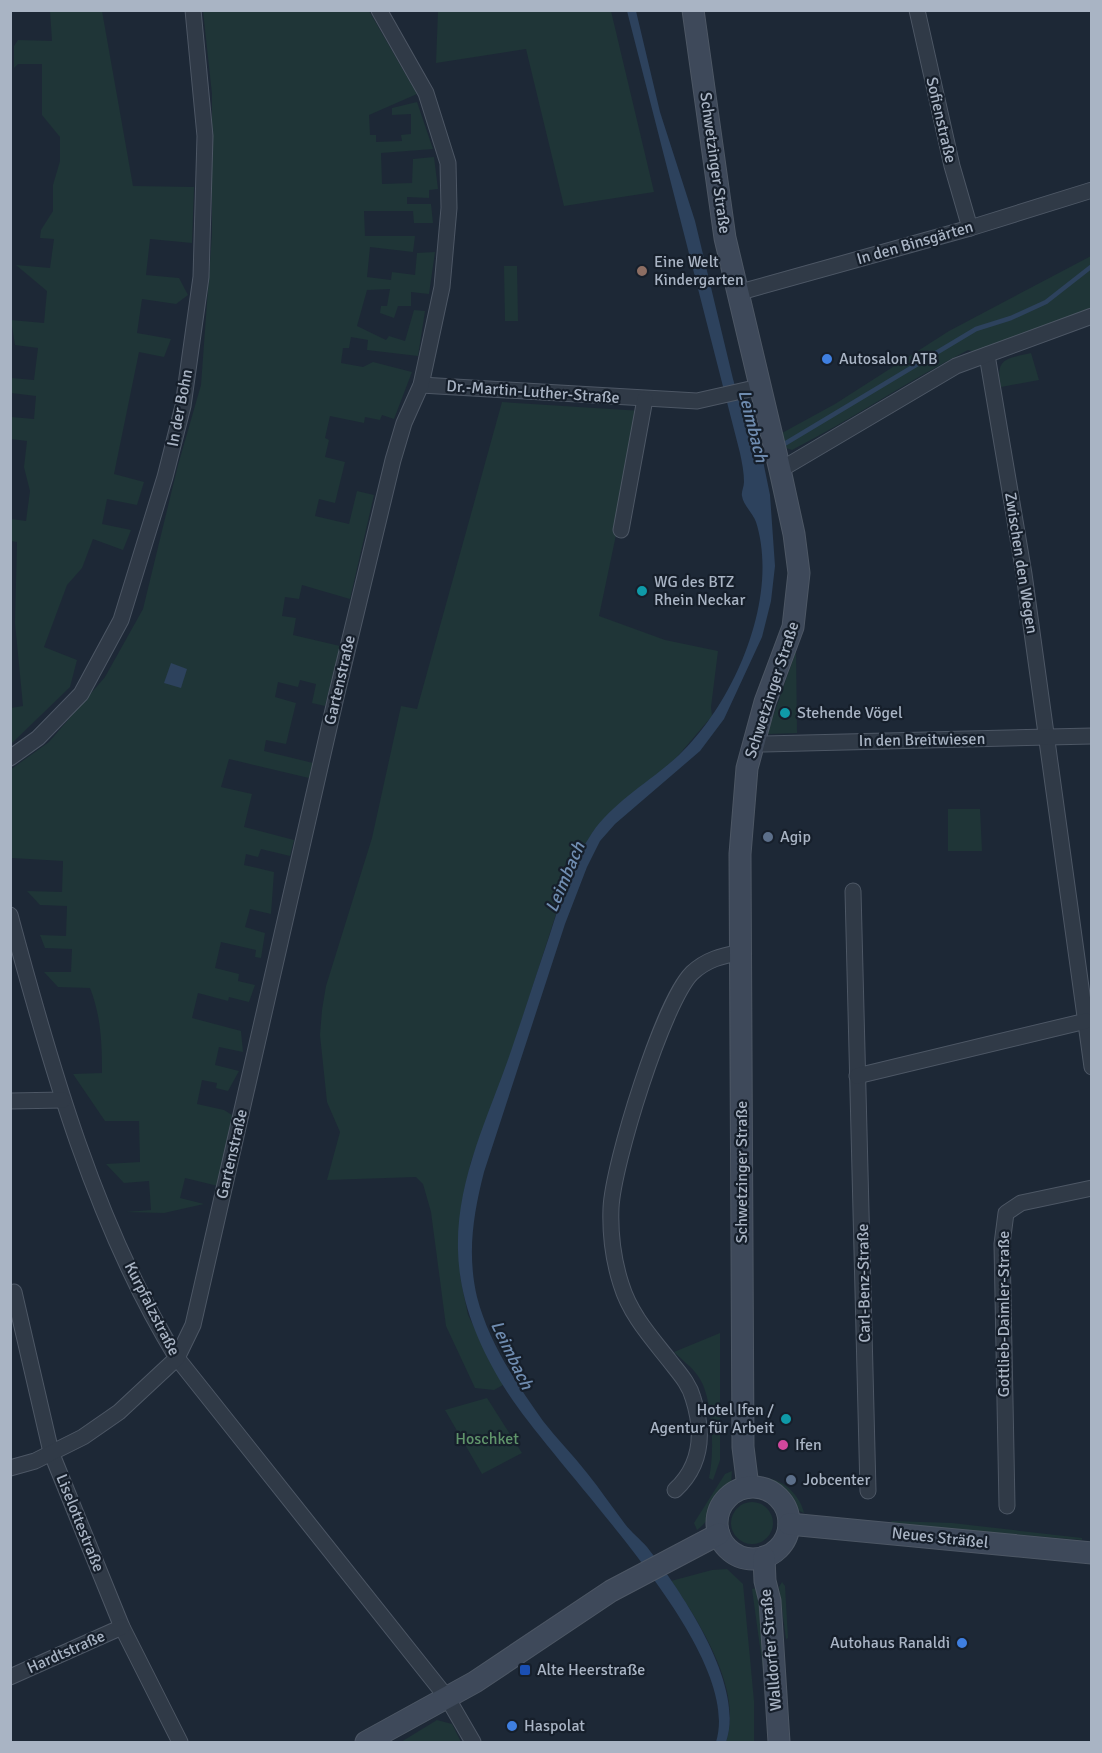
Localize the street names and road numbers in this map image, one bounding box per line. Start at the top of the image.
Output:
street label: Sofienstraße [921,75,961,165]
street label: Schwetzinger Straße [695,91,735,235]
street label: In den Binsgärten [854,217,976,269]
street label: In der Bohn [163,368,197,448]
street label: Dr.-Martin-Luther-Straße [446,376,620,408]
street label: Zwischen den Wegen [1000,491,1042,635]
street label: Schwetzinger Straße [740,619,804,761]
street label: Gartenstraße [320,633,360,727]
street label: In den Breitwiesen [859,729,985,751]
street label: Schwetzinger Straße [732,1101,752,1243]
street label: Gartenstraße [212,1107,252,1201]
street label: Carl-Benz-Straße [853,1223,875,1343]
street label: Gottlieb-Daimler-Straße [994,1231,1014,1397]
street label: Kurpfalzstraße [120,1259,184,1359]
street label: Liselottestraße [51,1471,109,1575]
street label: Neues Sträßel [891,1523,990,1553]
street label: Walldorfer Straße [756,1588,786,1712]
street label: Hardtstraße [24,1626,108,1678]

